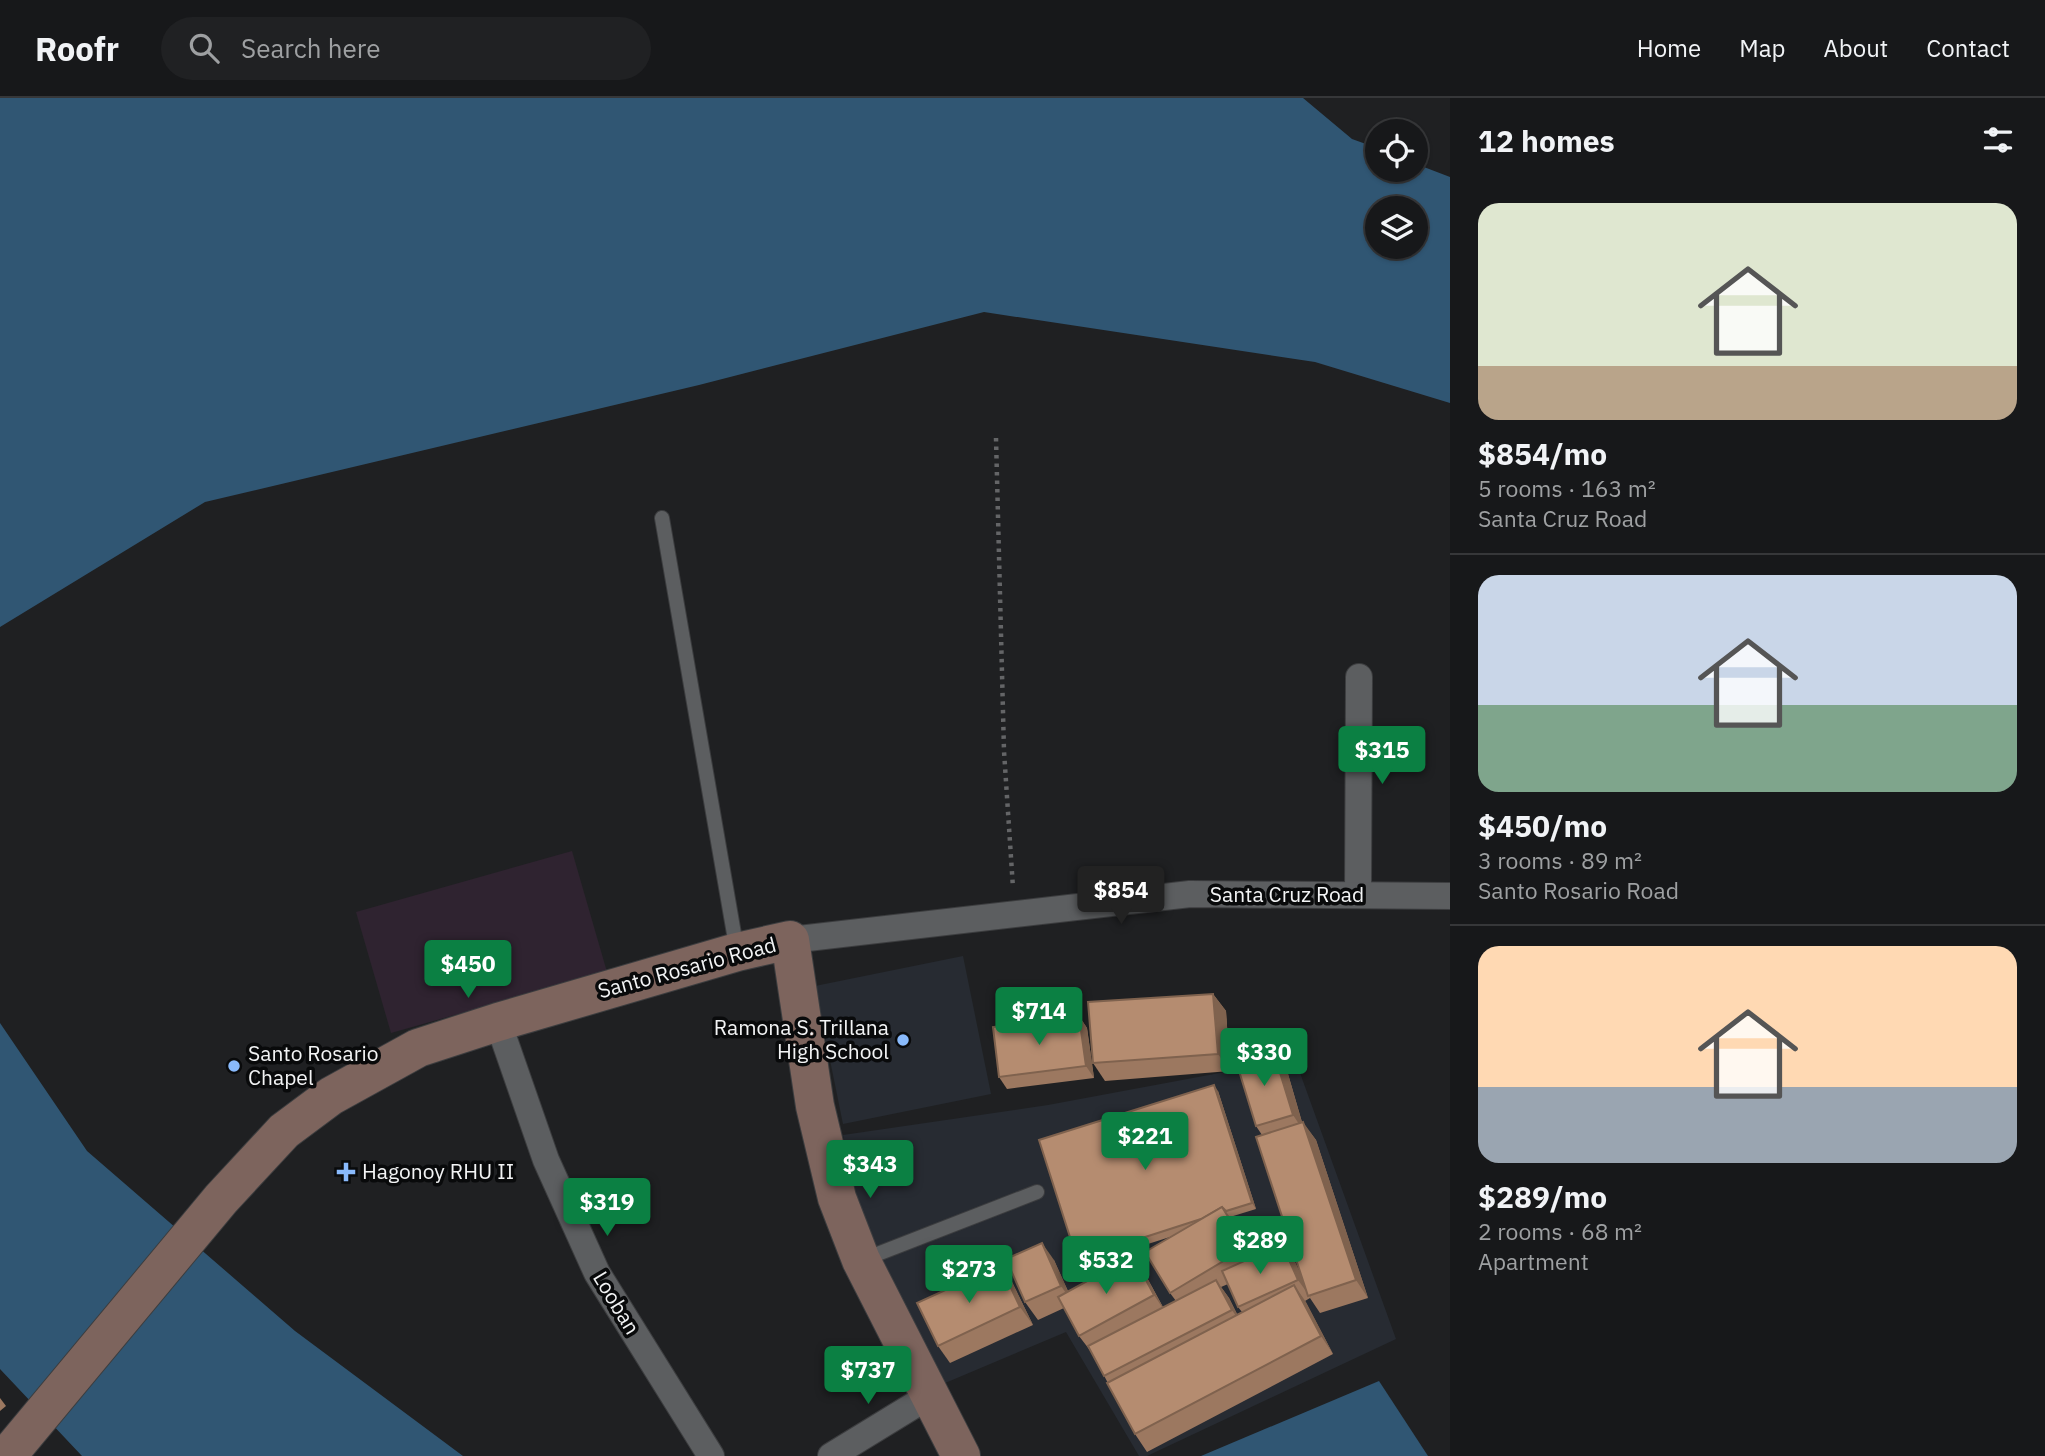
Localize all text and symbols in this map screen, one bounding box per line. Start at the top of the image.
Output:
search box [161,17,651,80]
text: Roofr [35,27,119,70]
icon: search [185,29,223,67]
text: Search here [241,31,380,65]
text: Home [1637,32,1701,64]
text: Map [1739,32,1785,64]
text: About [1823,32,1888,64]
text: Contact [1926,32,2010,64]
map controls [1365,119,1428,259]
button: locate [1365,119,1428,182]
text: 12 homes [1478,121,1615,160]
icon: filters [1979,121,2017,159]
button: layers [1365,196,1428,259]
icon: home [1685,248,1811,374]
text: $854/mo [1478,434,1607,473]
text: 5 rooms · 163 m² [1478,473,1656,503]
text: Santa Cruz Road [1478,503,1647,533]
icon: home [1685,620,1811,746]
pin: $315 [1341,726,1423,786]
text: $315 [1354,734,1410,764]
text: $450/mo [1478,806,1607,845]
text: 3 rooms · 89 m² [1478,845,1642,875]
pin: $854 [1080,866,1162,926]
text: $854 [1093,874,1149,904]
text: Santo Rosario Road [1478,875,1679,905]
street label: Santa Cruz Road [1210,880,1364,908]
street label: Santo Rosario Road [594,930,779,1004]
pin: $450 [427,940,509,1000]
text: $450 [440,948,496,978]
pin: $714 [998,988,1080,1047]
icon: home [1685,991,1811,1117]
text: $714 [1011,995,1067,1025]
place label: Ramona S. Trillana High School [714,1013,889,1065]
pin: $330 [1223,1028,1305,1088]
marker: Ramona S. Trillana High School [895,1032,911,1048]
text: $330 [1236,1036,1292,1066]
place label: Santo Rosario Chapel [248,1039,378,1091]
marker: Santo Rosario Chapel [226,1058,242,1074]
pin: $221 [1104,1112,1186,1172]
text: $221 [1117,1120,1173,1150]
pin: $343 [829,1140,911,1200]
text: $343 [842,1148,898,1178]
place label: Hagonoy RHU II [362,1157,514,1185]
marker: Hagonoy RHU II [336,1162,356,1182]
text: $289/mo [1478,1177,1607,1216]
pin: $319 [566,1178,648,1238]
text: $319 [579,1186,635,1216]
pin: $289 [1219,1216,1301,1276]
text: 2 rooms · 68 m² [1478,1216,1642,1246]
text: $289 [1232,1224,1288,1254]
pin: $532 [1065,1236,1147,1296]
text: $532 [1078,1244,1134,1274]
pin: $273 [928,1246,1010,1305]
text: Apartment [1478,1246,1589,1276]
text: $273 [941,1253,997,1283]
street label: Looban [587,1266,647,1339]
pin: $737 [827,1346,909,1406]
text: $737 [840,1354,896,1384]

